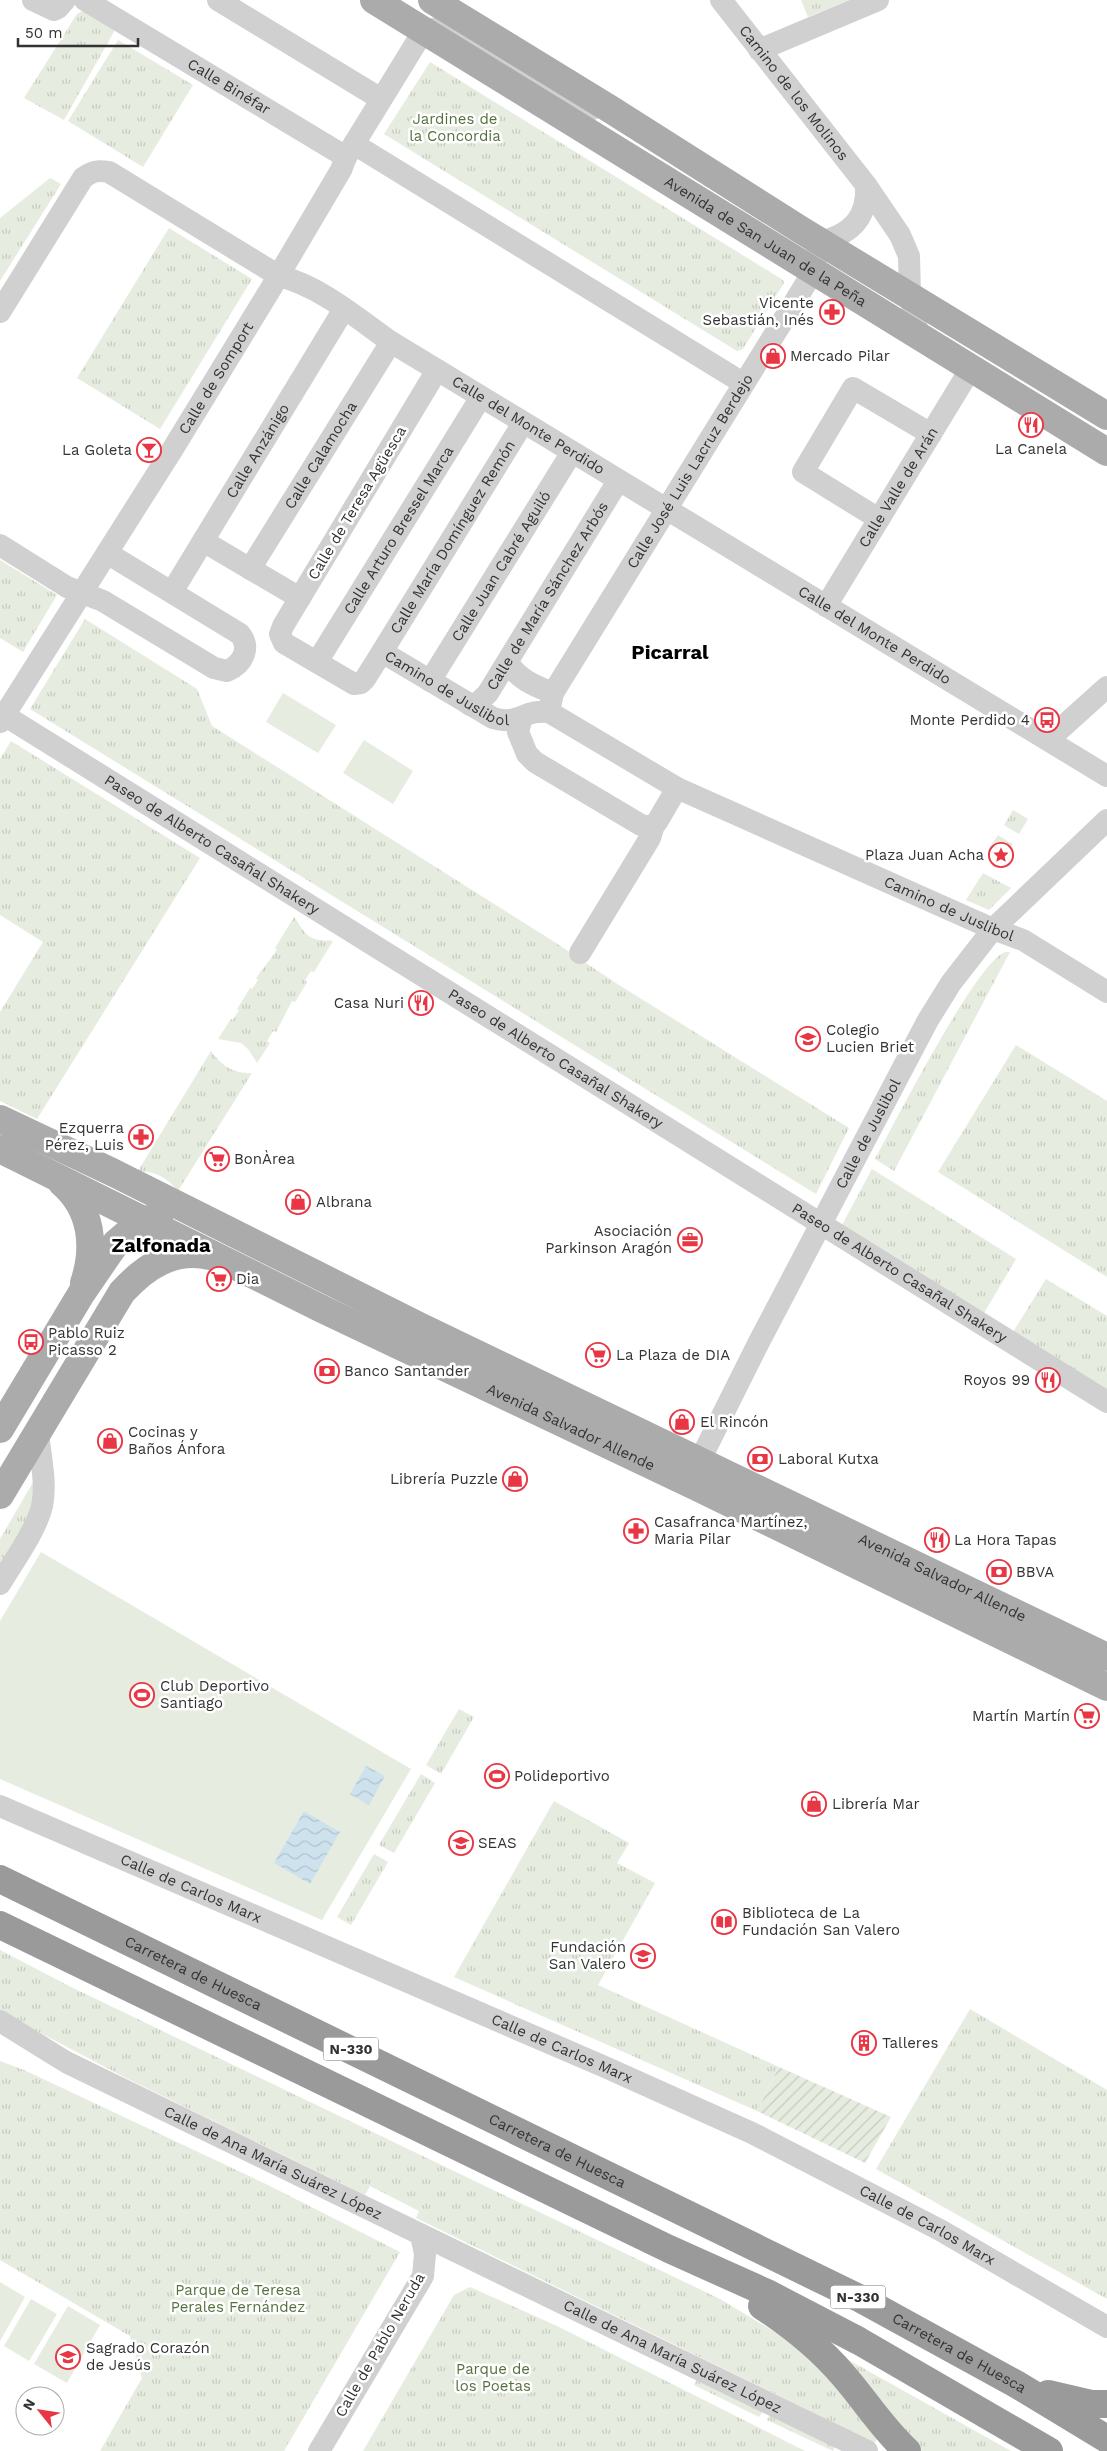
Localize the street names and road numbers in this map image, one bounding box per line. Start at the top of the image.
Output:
street label: Camino de los Molinos [735,22,852,164]
street label: Calle Binéfar [184,55,274,118]
street label: Avenida de San Juan de la Peña [661,172,870,311]
street label: Calle de Somport [175,318,258,438]
street label: Calle José Luis Lacruz Berdejo [623,371,757,572]
street label: Calle del Monte Perdido [449,372,608,478]
street label: Calle Calamocha [281,398,361,512]
street label: Calle Anzánigo [222,401,293,501]
street label: Calle de Teresa Agüesca [304,422,410,583]
street label: Calle Valle de Arán [855,424,942,551]
street label: Calle María Domínguez Remón [386,437,519,637]
street label: Calle Arturo Bressel Marca [340,442,458,618]
street label: Calle Juan Cabré Aguiló [448,488,555,645]
street label: Calle de María Sánchez Arbós [483,498,612,694]
street label: Calle del Monte Perdido [795,582,954,688]
street label: Camino de Juslibol [382,647,510,729]
street label: Paseo de Alberto Casañal Shakery [101,771,323,918]
street label: Camino de Juslibol [881,872,1017,945]
street label: Paseo de Alberto Casañal Shakery [445,985,667,1133]
street label: Calle de Juslibol [832,1075,905,1192]
street label: Paseo de Alberto Casañal Shakery [789,1199,1011,1347]
street label: Avenida Salvador Allende [484,1379,658,1475]
street label: Avenida Salvador Allende [855,1530,1029,1626]
street label: Calle de Carlos Marx [118,1850,264,1927]
street label: Carretera de Huesca [122,1932,265,2014]
street label: Calle de Carlos Marx [489,2010,635,2087]
road number: N-330 [324,2038,378,2060]
street label: Calle de Ana María Suárez López [161,2102,385,2223]
street label: Carretera de Huesca [486,2110,629,2192]
street label: Calle de Carlos Marx [856,2181,998,2269]
street label: Calle de Pablo Neruda [331,2269,429,2420]
road number: N-330 [830,2286,886,2308]
street label: Calle de Ana María Suárez López [561,2296,785,2417]
street label: Carretera de Huesca [889,2309,1030,2397]

